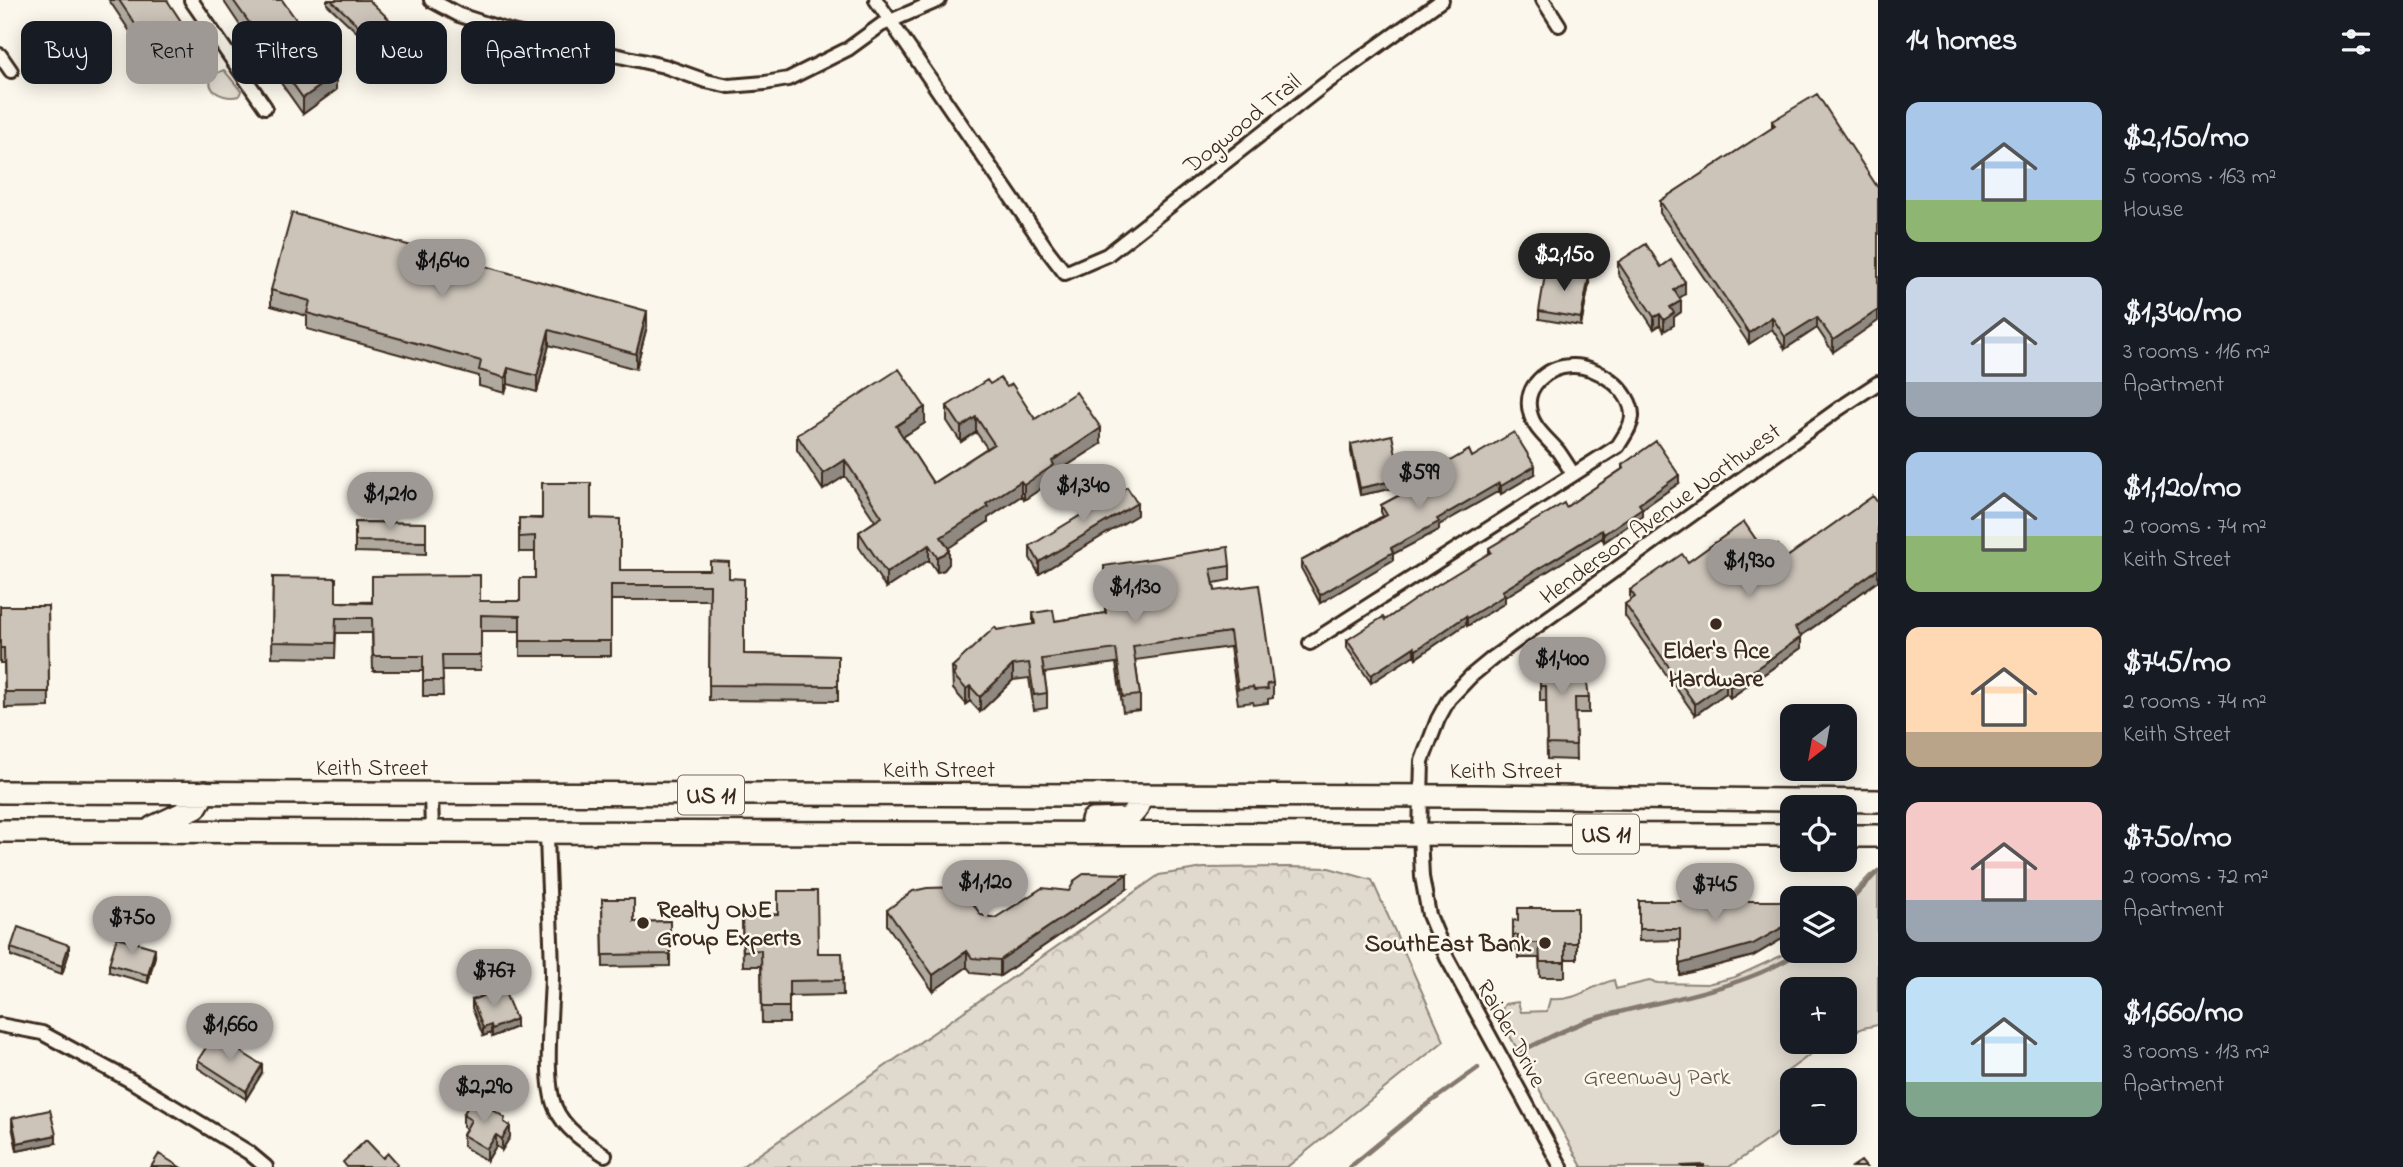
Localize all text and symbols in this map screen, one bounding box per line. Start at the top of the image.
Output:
text: 14 homes [1906,20,2017,64]
chip: Buy [21,21,112,84]
chip: Rent [126,21,218,84]
chip: Filters [232,21,342,84]
chip: New [356,21,447,84]
chip: Apartment [461,21,615,84]
icon: filters [2337,23,2375,61]
street label: Dogwood Trail [1176,66,1310,184]
text: $2,150/mo [2123,117,2249,161]
icon: home [1962,130,2046,214]
text: 5 rooms · 163 m² [2123,161,2276,194]
text: House [2123,194,2183,227]
pin: $2,150 [1507,233,1621,293]
text: $2,150 [1534,239,1594,272]
pin: $1,640 [385,240,499,299]
text: $1,640 [415,245,469,278]
text: $1,340/mo [2123,292,2242,336]
icon: home [1962,305,2046,389]
text: 3 rooms · 116 m² [2123,336,2270,369]
text: Apartment [2123,369,2224,402]
street label: Henderson Avenue Northwest [1534,415,1789,615]
pin: $599 [1378,452,1460,511]
text: $599 [1399,457,1439,490]
pin: $1,340 [1026,464,1140,524]
text: $1,120/mo [2123,467,2241,511]
text: $1,340 [1056,470,1110,503]
pin: $1,210 [333,472,447,532]
text: $1,210 [363,478,417,511]
icon: home [1962,480,2046,564]
text: 2 rooms · 74 m² [2123,511,2267,544]
pin: $1,930 [1692,540,1806,599]
text: Keith Street [2123,544,2231,577]
text: $1,930 [1723,545,1775,578]
pin: $1,130 [1078,566,1192,625]
text: $1,130 [1109,571,1161,604]
marker: Elder's Ace Hardware [1708,616,1724,632]
place label: Elder's Ace Hardware [1662,635,1771,698]
pin: $1,400 [1505,638,1619,697]
text: $745/mo [2123,642,2231,686]
text: $1,400 [1535,643,1589,676]
icon: home [1962,655,2046,739]
text: 2 rooms · 74 m² [2123,686,2267,719]
north arrow [1780,704,1857,780]
map controls [1780,704,1857,1145]
text: Keith Street [2123,719,2231,752]
street label: Keith Street [316,752,428,787]
street label: Keith Street [883,754,995,789]
street label: Keith Street [1450,755,1562,790]
road number: US 11 [678,776,744,814]
button: locate [1780,795,1857,872]
road number: US 11 [1573,814,1639,854]
text: $750/mo [2123,817,2232,861]
icon: home [1962,830,2046,914]
pin: $1,120 [928,860,1042,920]
text: 2 rooms · 72 m² [2123,861,2269,894]
pin: $745 [1674,864,1756,923]
text: $1,120 [958,866,1012,899]
text: $745 [1692,869,1738,902]
button: layers [1780,886,1857,963]
place label: Realty ONE Group Experts [657,894,802,957]
text: Apartment [2123,894,2224,927]
pin: $750 [91,897,173,956]
text: $750 [109,902,155,935]
marker: Realty ONE Group Experts [635,915,651,931]
place label: SouthEast Bank [1365,928,1531,963]
marker: SouthEast Bank [1537,935,1553,951]
pin: $767 [453,950,535,1009]
text: $767 [473,955,516,988]
street label: Raider Drive [1466,974,1554,1095]
button: + [1780,977,1857,1054]
text: $1,660/mo [2123,992,2243,1036]
pin: $1,660 [173,1004,287,1063]
icon: home [1962,1005,2046,1089]
text: $1,660 [202,1009,258,1042]
text: 3 rooms · 113 m² [2123,1036,2270,1069]
park label: Greenway Park [1583,1061,1731,1097]
pin: $2,290 [427,1066,541,1125]
button: − [1780,1068,1857,1145]
text: Apartment [2123,1069,2224,1102]
text: $2,290 [455,1071,513,1104]

